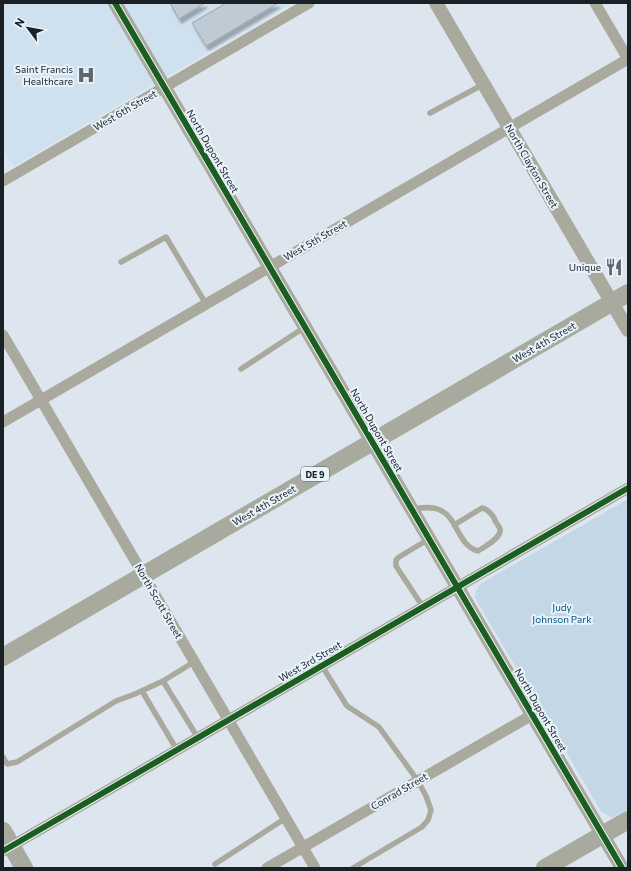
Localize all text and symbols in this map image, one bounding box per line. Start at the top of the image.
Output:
north arrow [8,8,48,48]
text: N [11,15,27,29]
place label: Saint Francis Healthcare [15,63,73,87]
hospital icon: Saint Francis Healthcare [76,65,96,85]
street label: West 6th Street [91,87,159,133]
street label: North Dupont Street [184,107,242,195]
street label: North Clayton Street [503,122,561,210]
street label: West 5th Street [281,217,349,263]
restaurant icon: Unique [604,257,624,277]
place label: Unique [569,261,601,273]
street label: West 4th Street [510,319,578,365]
street label: North Dupont Street [348,386,406,474]
road number: DE 9 [301,467,329,481]
street label: West 4th Street [230,482,298,528]
street label: North Scott Street [133,561,185,641]
park label: Judy Johnson Park [532,601,592,625]
street label: West 3rd Street [276,638,344,684]
street label: North Dupont Street [512,666,570,754]
street label: Conrad Street [368,770,430,812]

